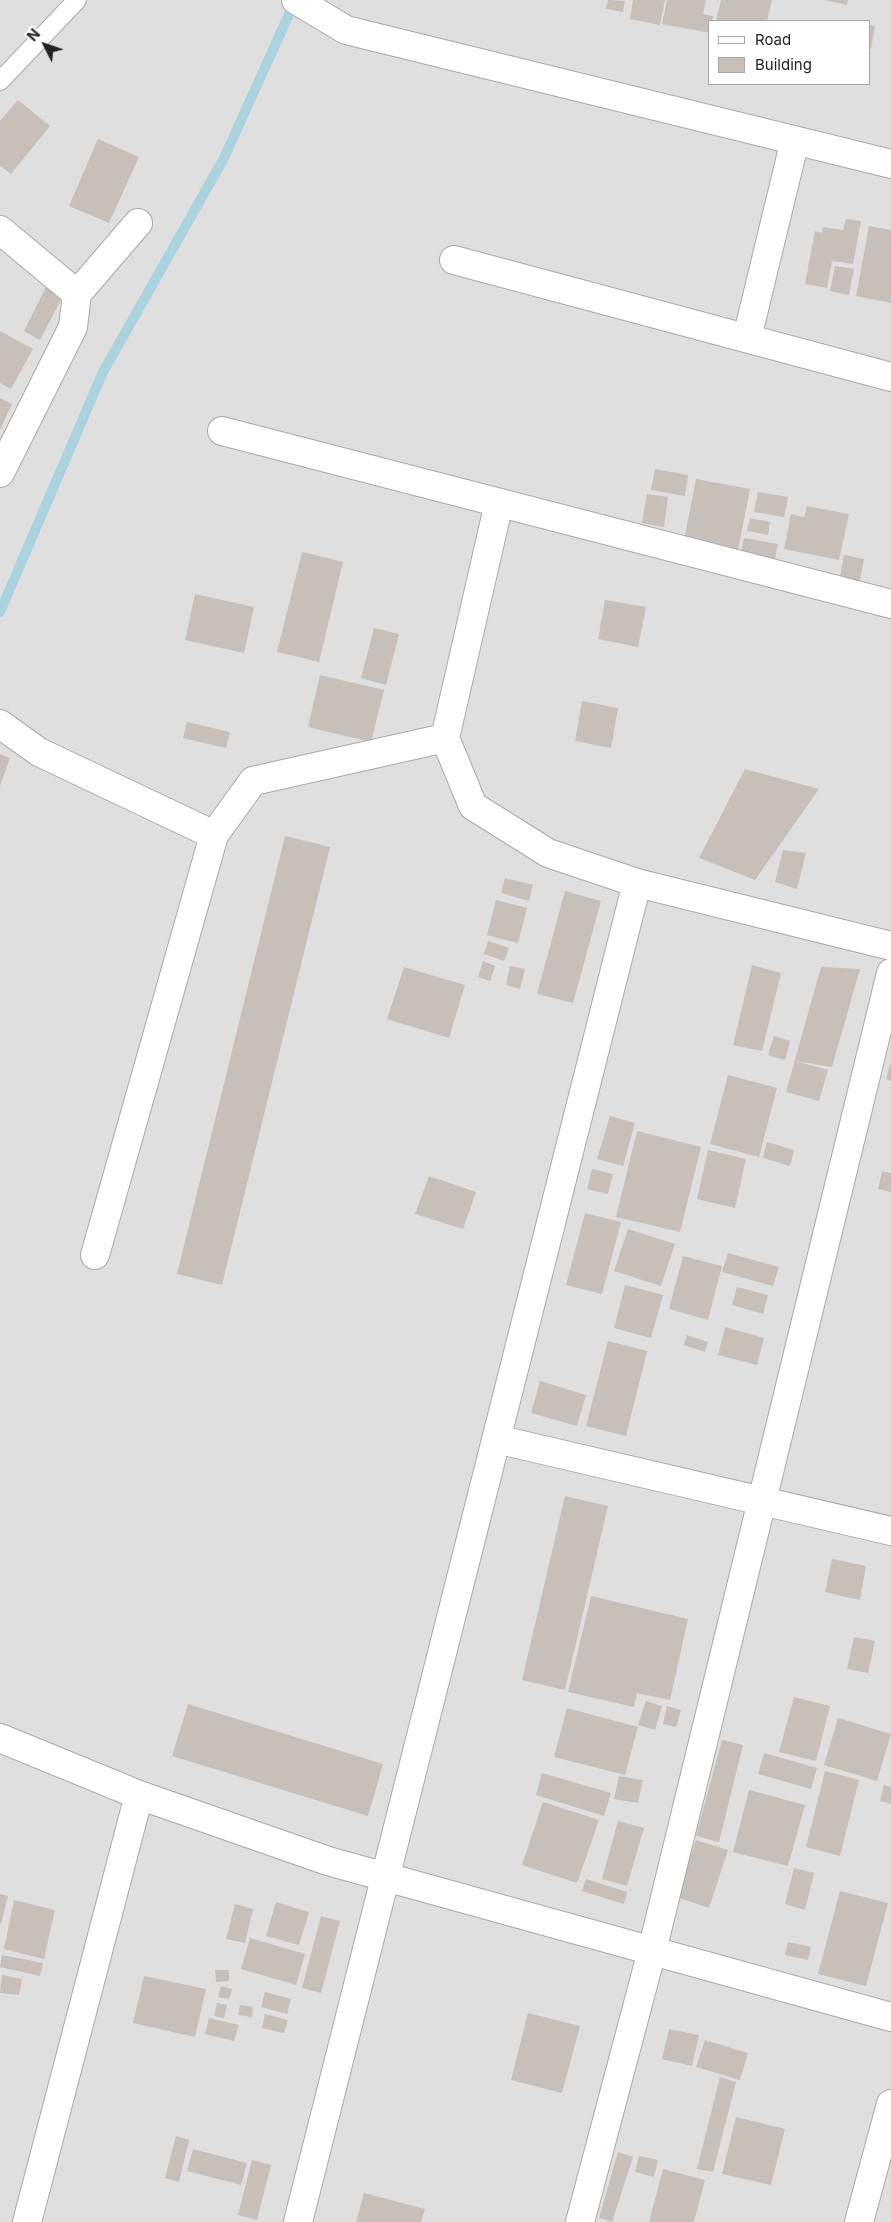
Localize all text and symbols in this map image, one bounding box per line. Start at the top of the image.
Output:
north arrow [20,20,70,70]
legend [708,20,871,85]
text: N [23,25,43,44]
text: Road [755,30,791,49]
text: Building [755,55,812,74]

